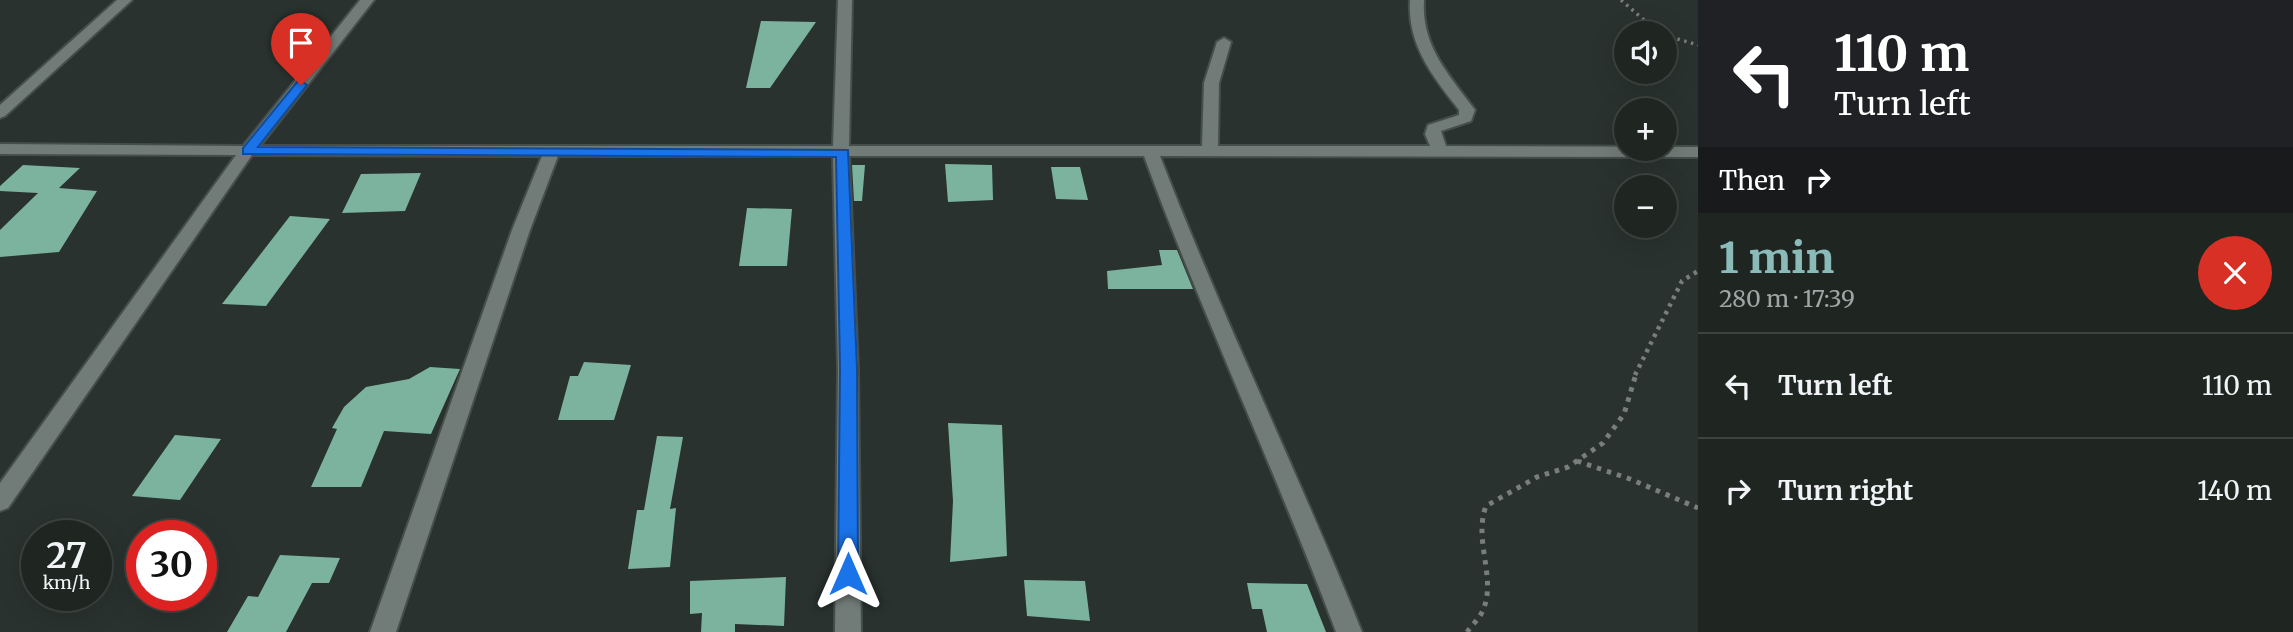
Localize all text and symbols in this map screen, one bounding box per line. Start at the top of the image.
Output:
pin [271,13,331,85]
map controls [1614,21,1677,238]
button: sound [1614,21,1677,84]
text: 110 m [1834,23,1969,84]
icon: arrive [282,24,320,62]
icon: left [1719,28,1810,119]
text: Turn left [1834,84,1971,124]
button: + [1614,98,1677,161]
icon: right [1799,161,1837,199]
text: Then [1719,164,1785,197]
button: − [1614,175,1677,238]
text: 1 min [1719,232,1834,284]
button: close [2198,236,2272,310]
text: 280 m · 17:39 [1719,284,1855,313]
icon: left [1719,367,1757,405]
text: Turn left [1778,369,1892,402]
text: 110 m [2202,369,2272,402]
icon: right [1719,472,1757,510]
text: Turn right [1778,474,1913,507]
text: 140 m [2197,474,2272,507]
speed limit sign: 30 [126,520,217,611]
text: 27 [46,534,87,578]
position arrow [811,537,885,611]
text: km/h [43,571,90,594]

